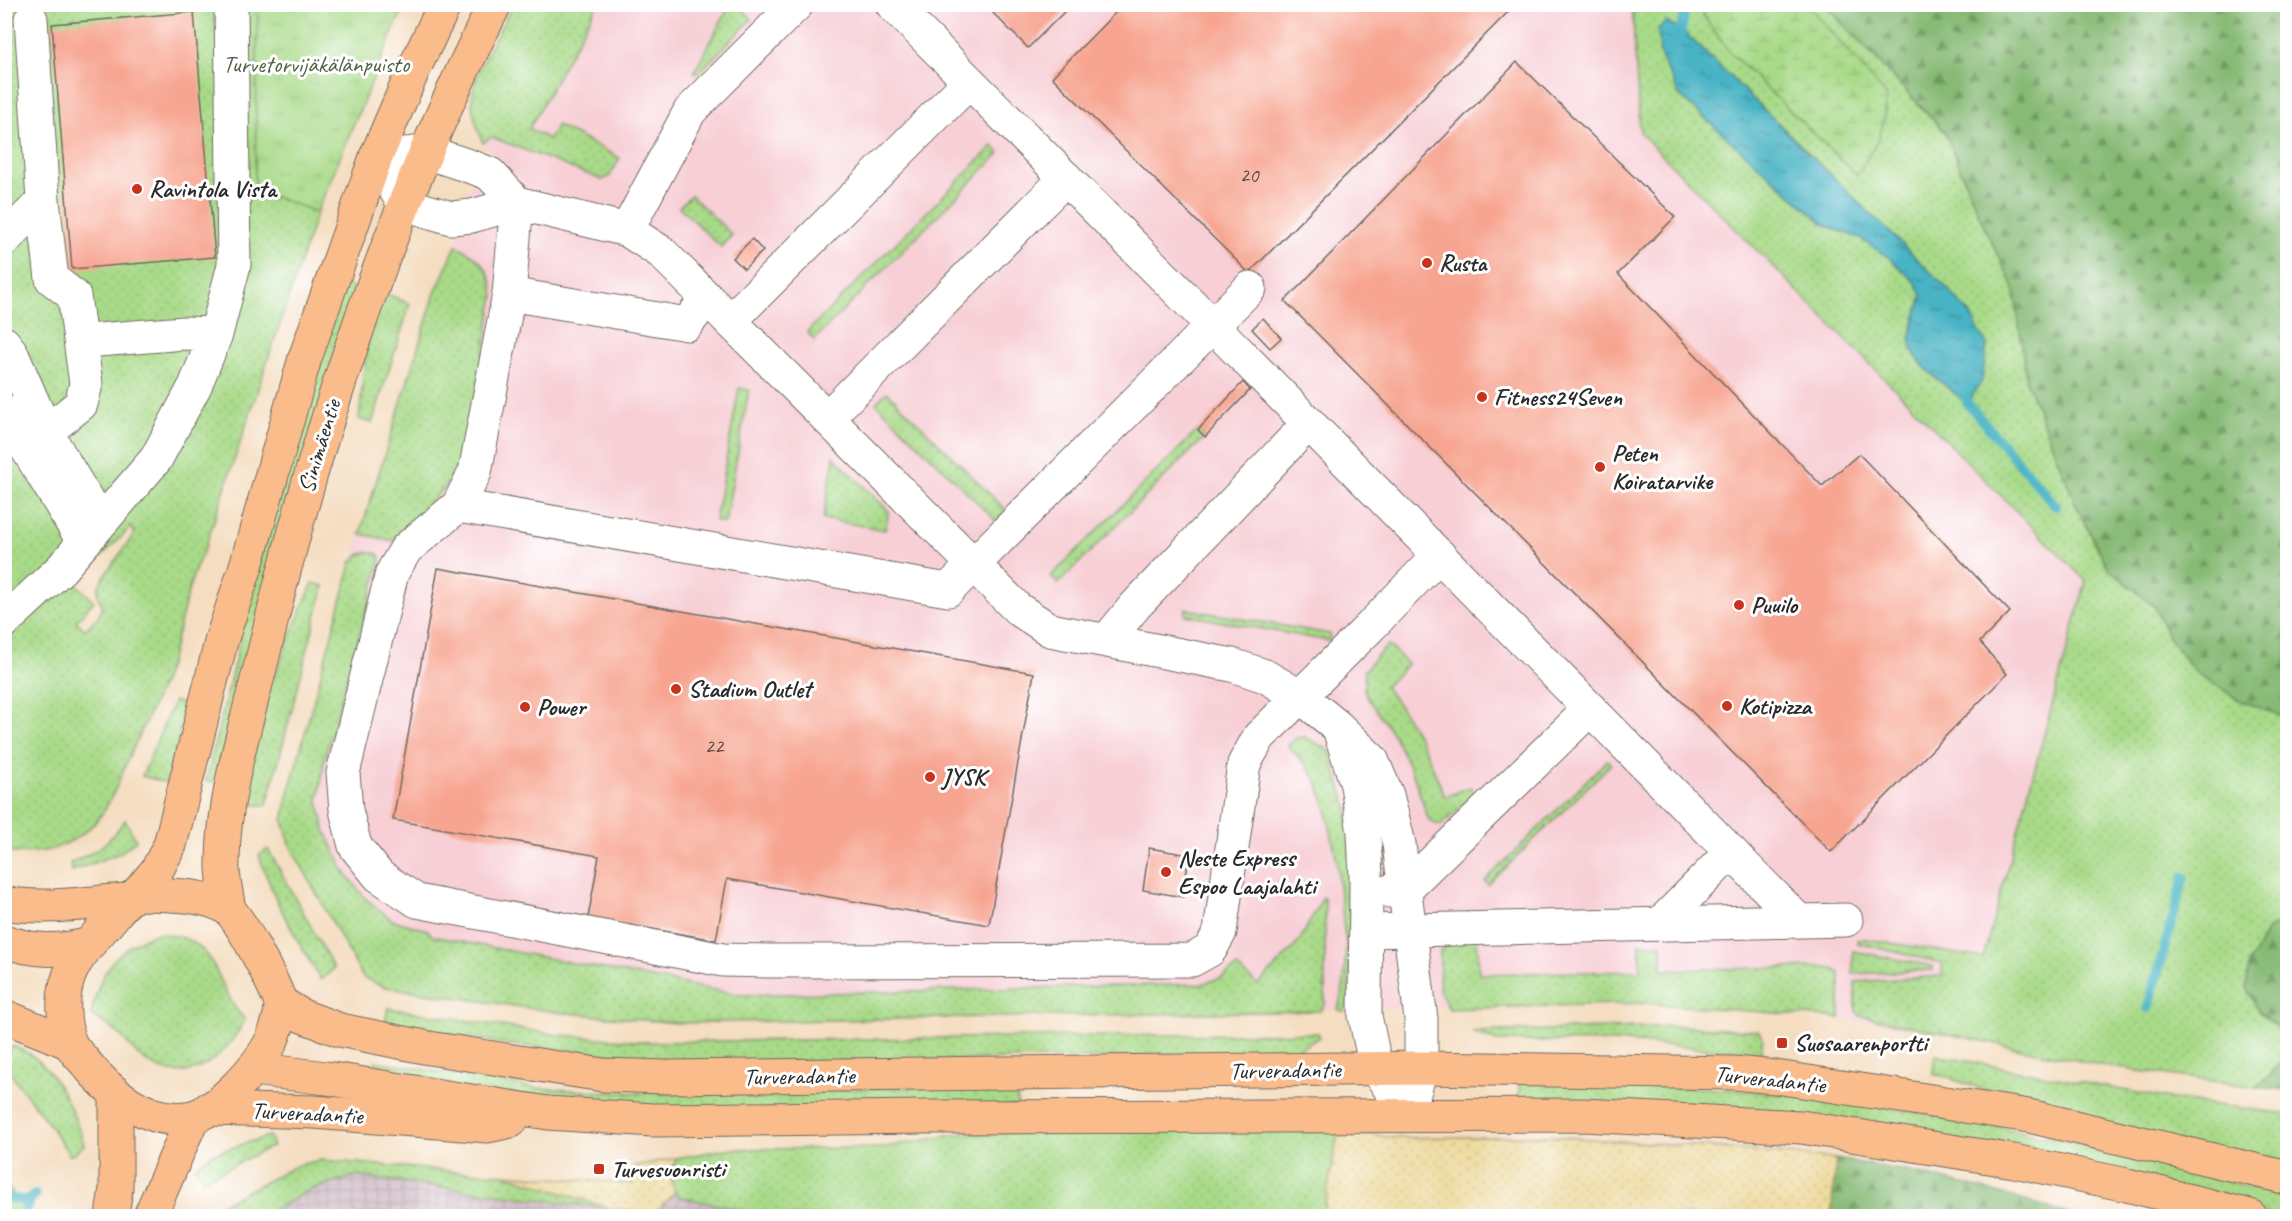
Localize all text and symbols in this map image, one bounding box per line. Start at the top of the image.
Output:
park label: Turvetorvijäkälänpuisto [223,49,411,79]
house number: 20 [1240,162,1260,188]
place label: Ravintola Vista [149,174,278,204]
marker: Ravintola Vista [130,182,144,196]
place label: Rusta [1439,248,1489,278]
marker: Rusta [1420,256,1434,270]
place label: Fitness24Seven [1494,382,1623,412]
marker: Fitness24Seven [1475,390,1489,404]
street label: Sinimäentie [291,394,348,496]
place label: Peten Koiratarvike [1612,438,1714,496]
marker: Peten Koiratarvike [1593,460,1607,474]
place label: Puuilo [1751,590,1799,620]
marker: Puuilo [1732,598,1746,612]
place label: Stadium Outlet [688,674,815,704]
marker: Stadium Outlet [669,682,683,696]
place label: Kotipizza [1739,691,1813,721]
place label: Power [537,692,587,722]
marker: Kotipizza [1720,699,1734,713]
marker: Power [518,700,532,714]
house number: 22 [705,733,725,759]
place label: JYSK [940,762,990,792]
marker: JYSK [923,770,937,784]
place label: Neste Express Espoo Laajalahti [1178,843,1319,901]
marker: Neste Express Espoo Laajalahti [1159,865,1173,879]
place label: Suosaarenportti [1794,1028,1930,1058]
marker: Suosaarenportti [1775,1036,1789,1050]
street label: Turveradantie [1229,1054,1343,1086]
street label: Turveradantie [1713,1058,1829,1100]
street label: Turveradantie [743,1060,857,1092]
street label: Turveradantie [251,1095,366,1131]
place label: Turvesuonristi [611,1154,728,1184]
marker: Turvesuonristi [592,1162,606,1176]

